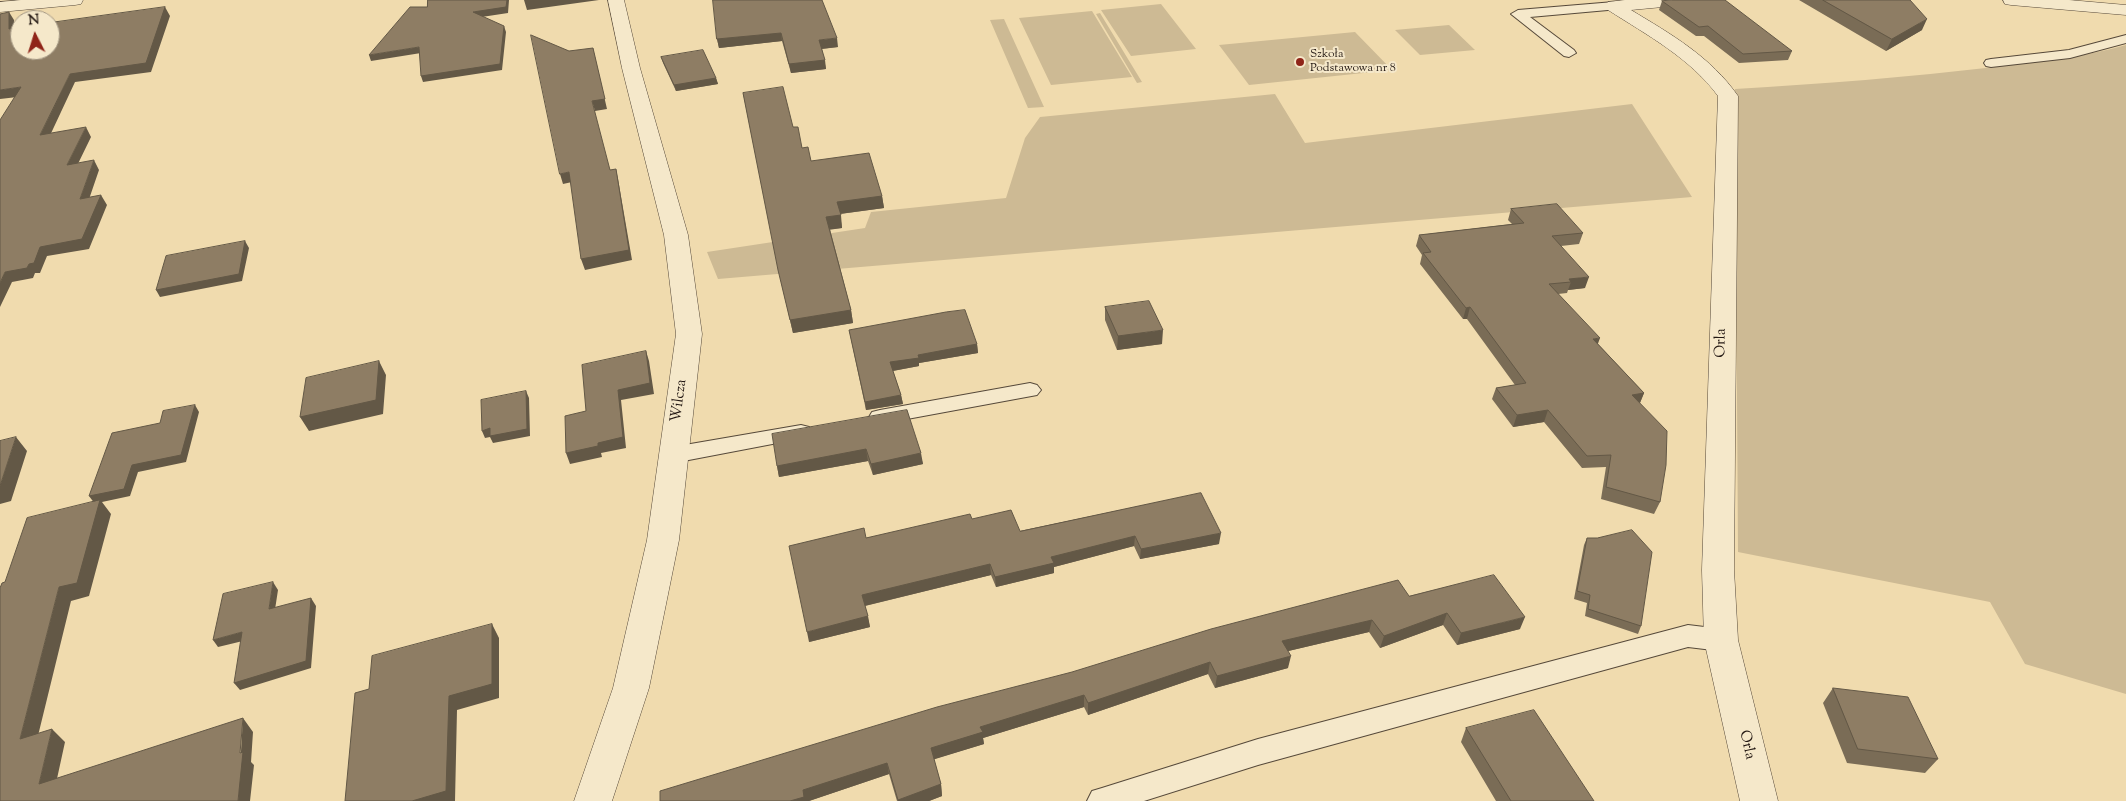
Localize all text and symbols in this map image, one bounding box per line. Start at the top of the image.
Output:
north arrow [10,10,60,60]
text: N [27,11,40,32]
place label: Szkoła Podstawowa nr 8 [1310,48,1396,76]
marker: Szkoła Podstawowa nr 8 [1294,56,1306,68]
street label: Orla [1713,328,1731,358]
street label: Wilcza [668,378,692,424]
street label: Orla [1734,729,1758,761]

